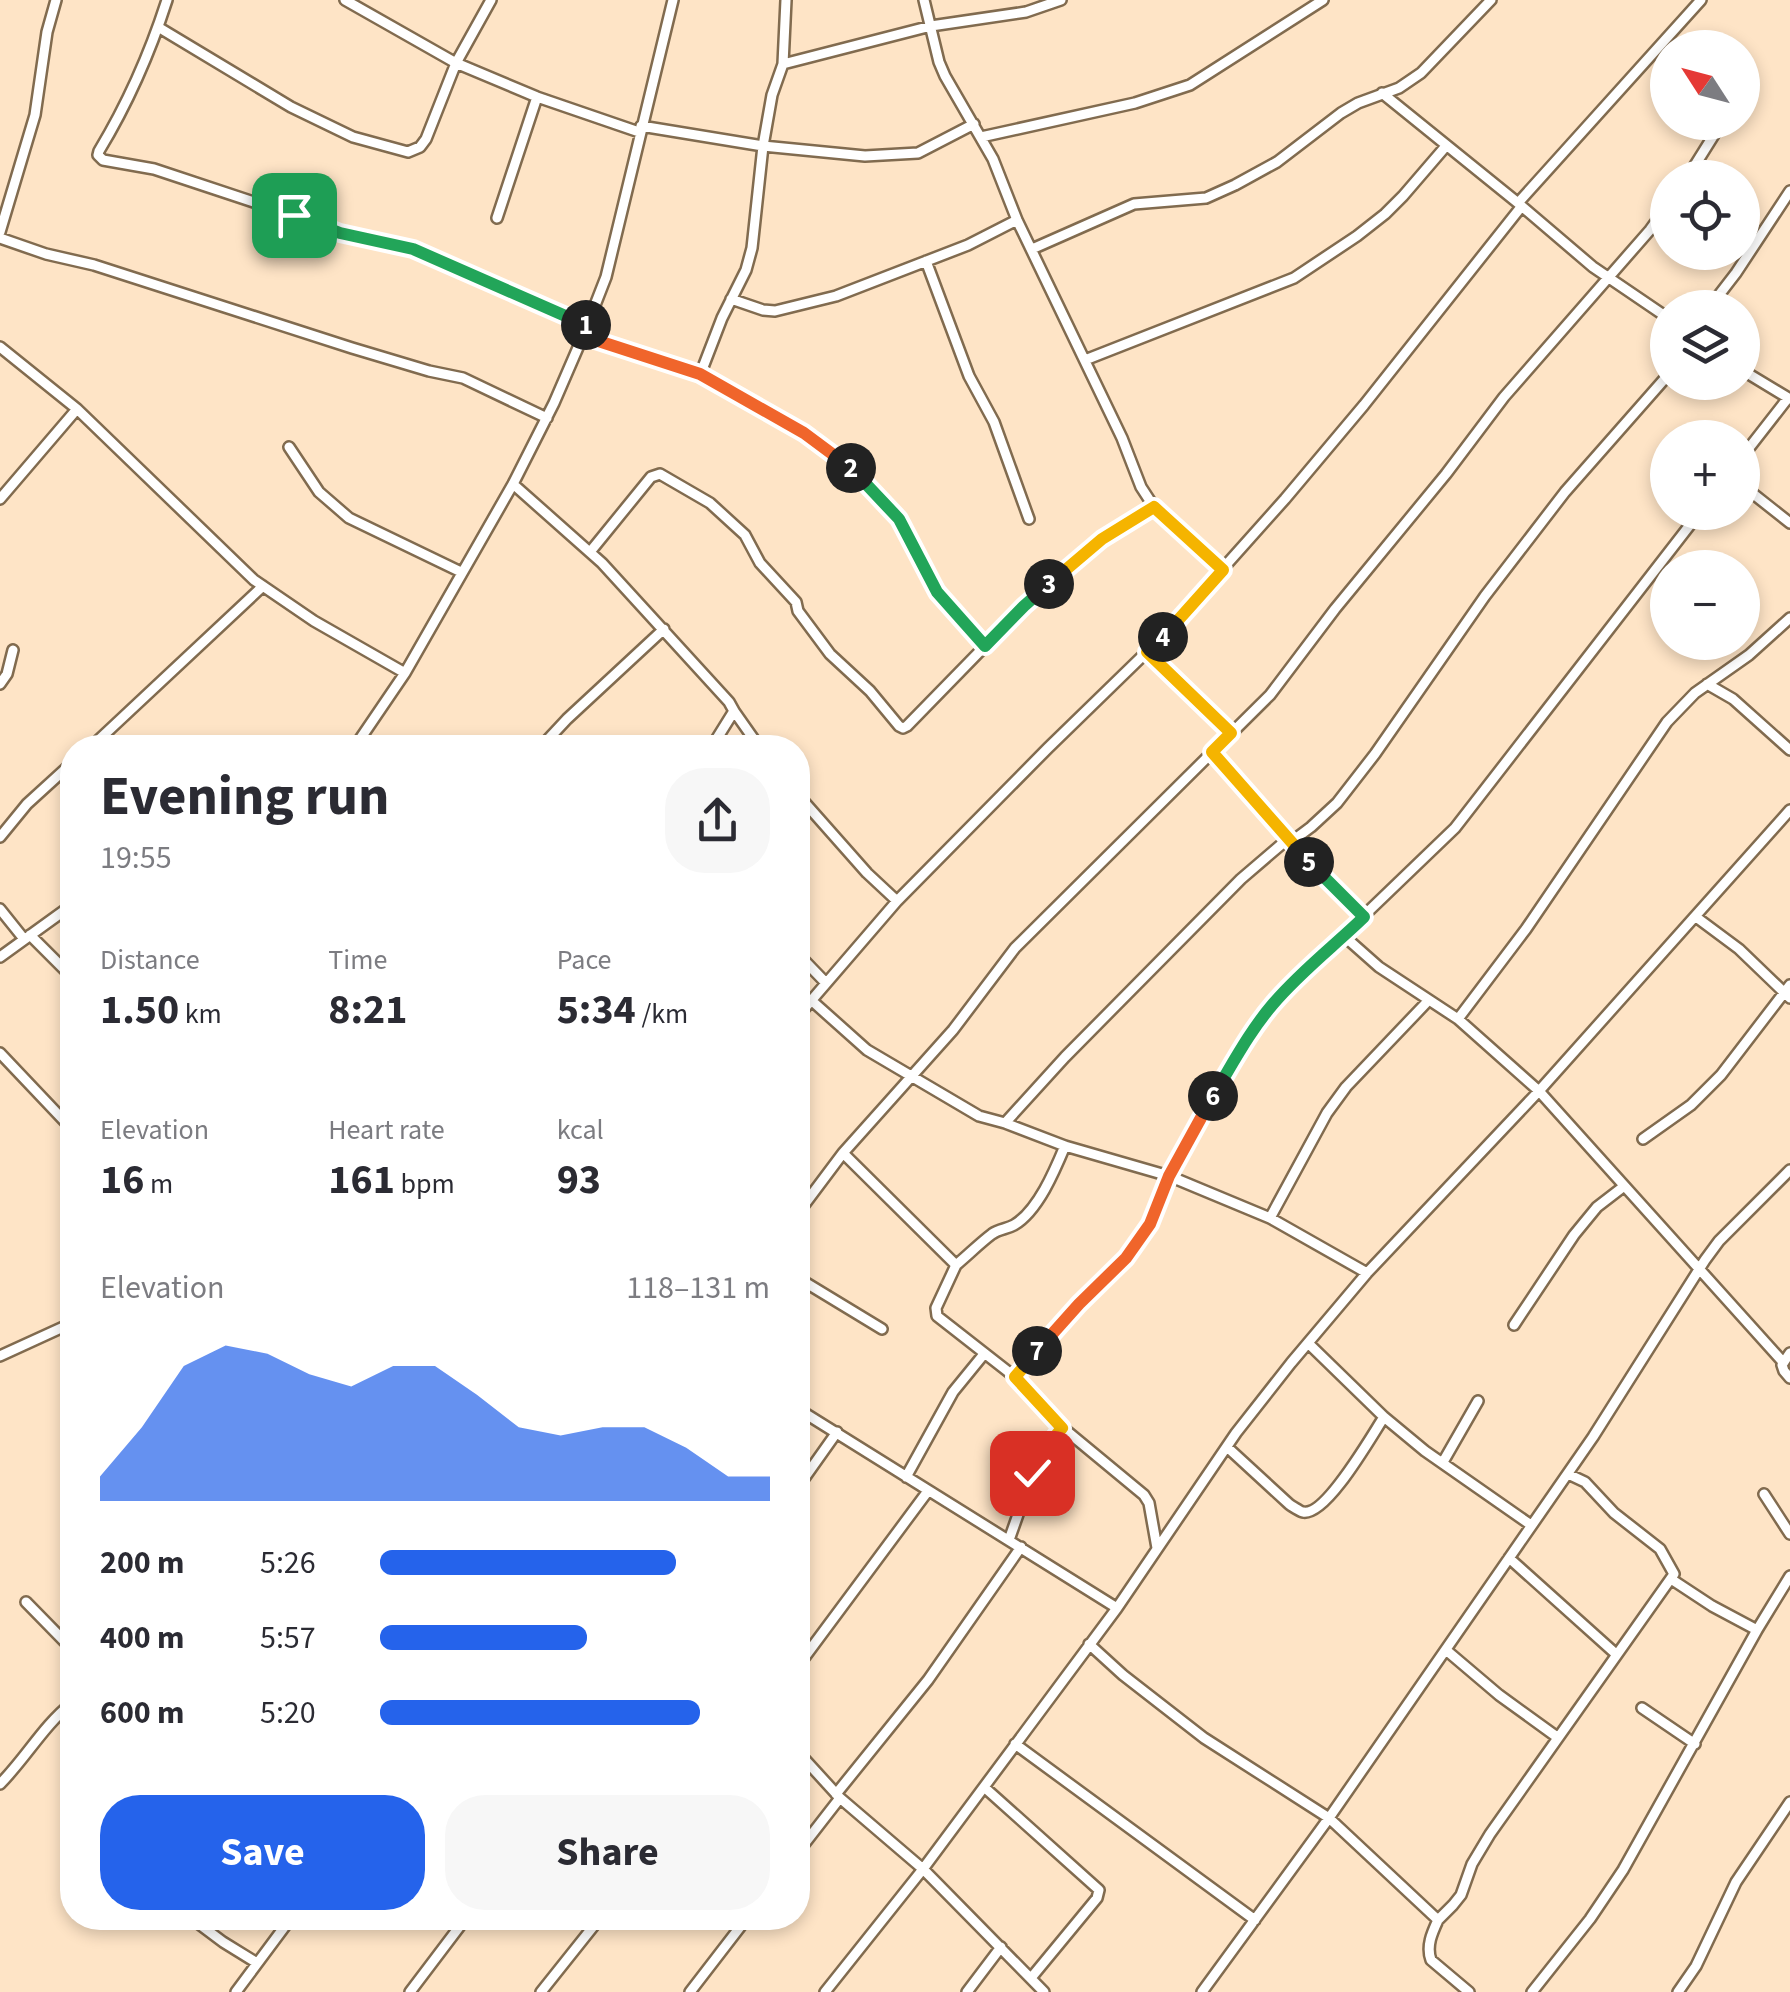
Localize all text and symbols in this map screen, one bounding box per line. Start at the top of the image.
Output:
north arrow [1650,30,1760,140]
map controls [1650,30,1760,660]
button: locate [1650,160,1760,270]
pin [252,173,337,258]
icon: arrive [267,188,322,243]
button: layers [1650,290,1760,400]
pin: 1 [561,300,611,350]
text: 1 [579,305,593,345]
button: + [1650,420,1760,530]
pin: 2 [826,443,876,493]
text: 2 [844,448,858,488]
button: − [1650,550,1760,660]
pin: 3 [1024,559,1074,609]
text: 3 [1042,564,1056,604]
pin: 4 [1138,612,1188,662]
text: 4 [1156,617,1170,657]
text: Evening run [100,758,389,836]
button: share [665,768,770,873]
text: 19:55 [100,835,172,881]
pin: 5 [1284,837,1334,887]
text: 5 [1302,842,1316,882]
text: Distance [100,940,200,980]
text: Time [328,940,387,980]
text: Pace [557,940,612,980]
text: 1.50 [100,980,179,1040]
text: 8:21 [328,980,407,1040]
text: 5:34 [557,980,636,1040]
text: km [179,994,222,1034]
text: /km [636,994,688,1034]
pin: 6 [1188,1071,1238,1121]
text: 6 [1206,1076,1220,1116]
text: Elevation [100,1110,209,1150]
text: Heart rate [328,1110,445,1150]
text: kcal [557,1110,604,1150]
text: 16 [100,1150,144,1210]
text: 161 [328,1150,395,1210]
text: 93 [557,1150,601,1210]
text: m [144,1164,173,1204]
text: bpm [395,1164,455,1204]
text: Elevation [100,1265,225,1311]
text: 118–131 m [626,1265,770,1311]
pin: 7 [1012,1326,1062,1376]
text: 7 [1030,1331,1044,1371]
pin [990,1431,1075,1516]
icon: check [1005,1446,1060,1501]
text: 200 m [100,1540,185,1586]
text: 5:26 [260,1540,316,1586]
text: 400 m [100,1615,185,1661]
text: 5:57 [260,1615,316,1661]
text: 600 m [100,1690,185,1736]
text: 5:20 [260,1690,316,1736]
button: Save [100,1795,425,1910]
button: Share [445,1795,770,1910]

